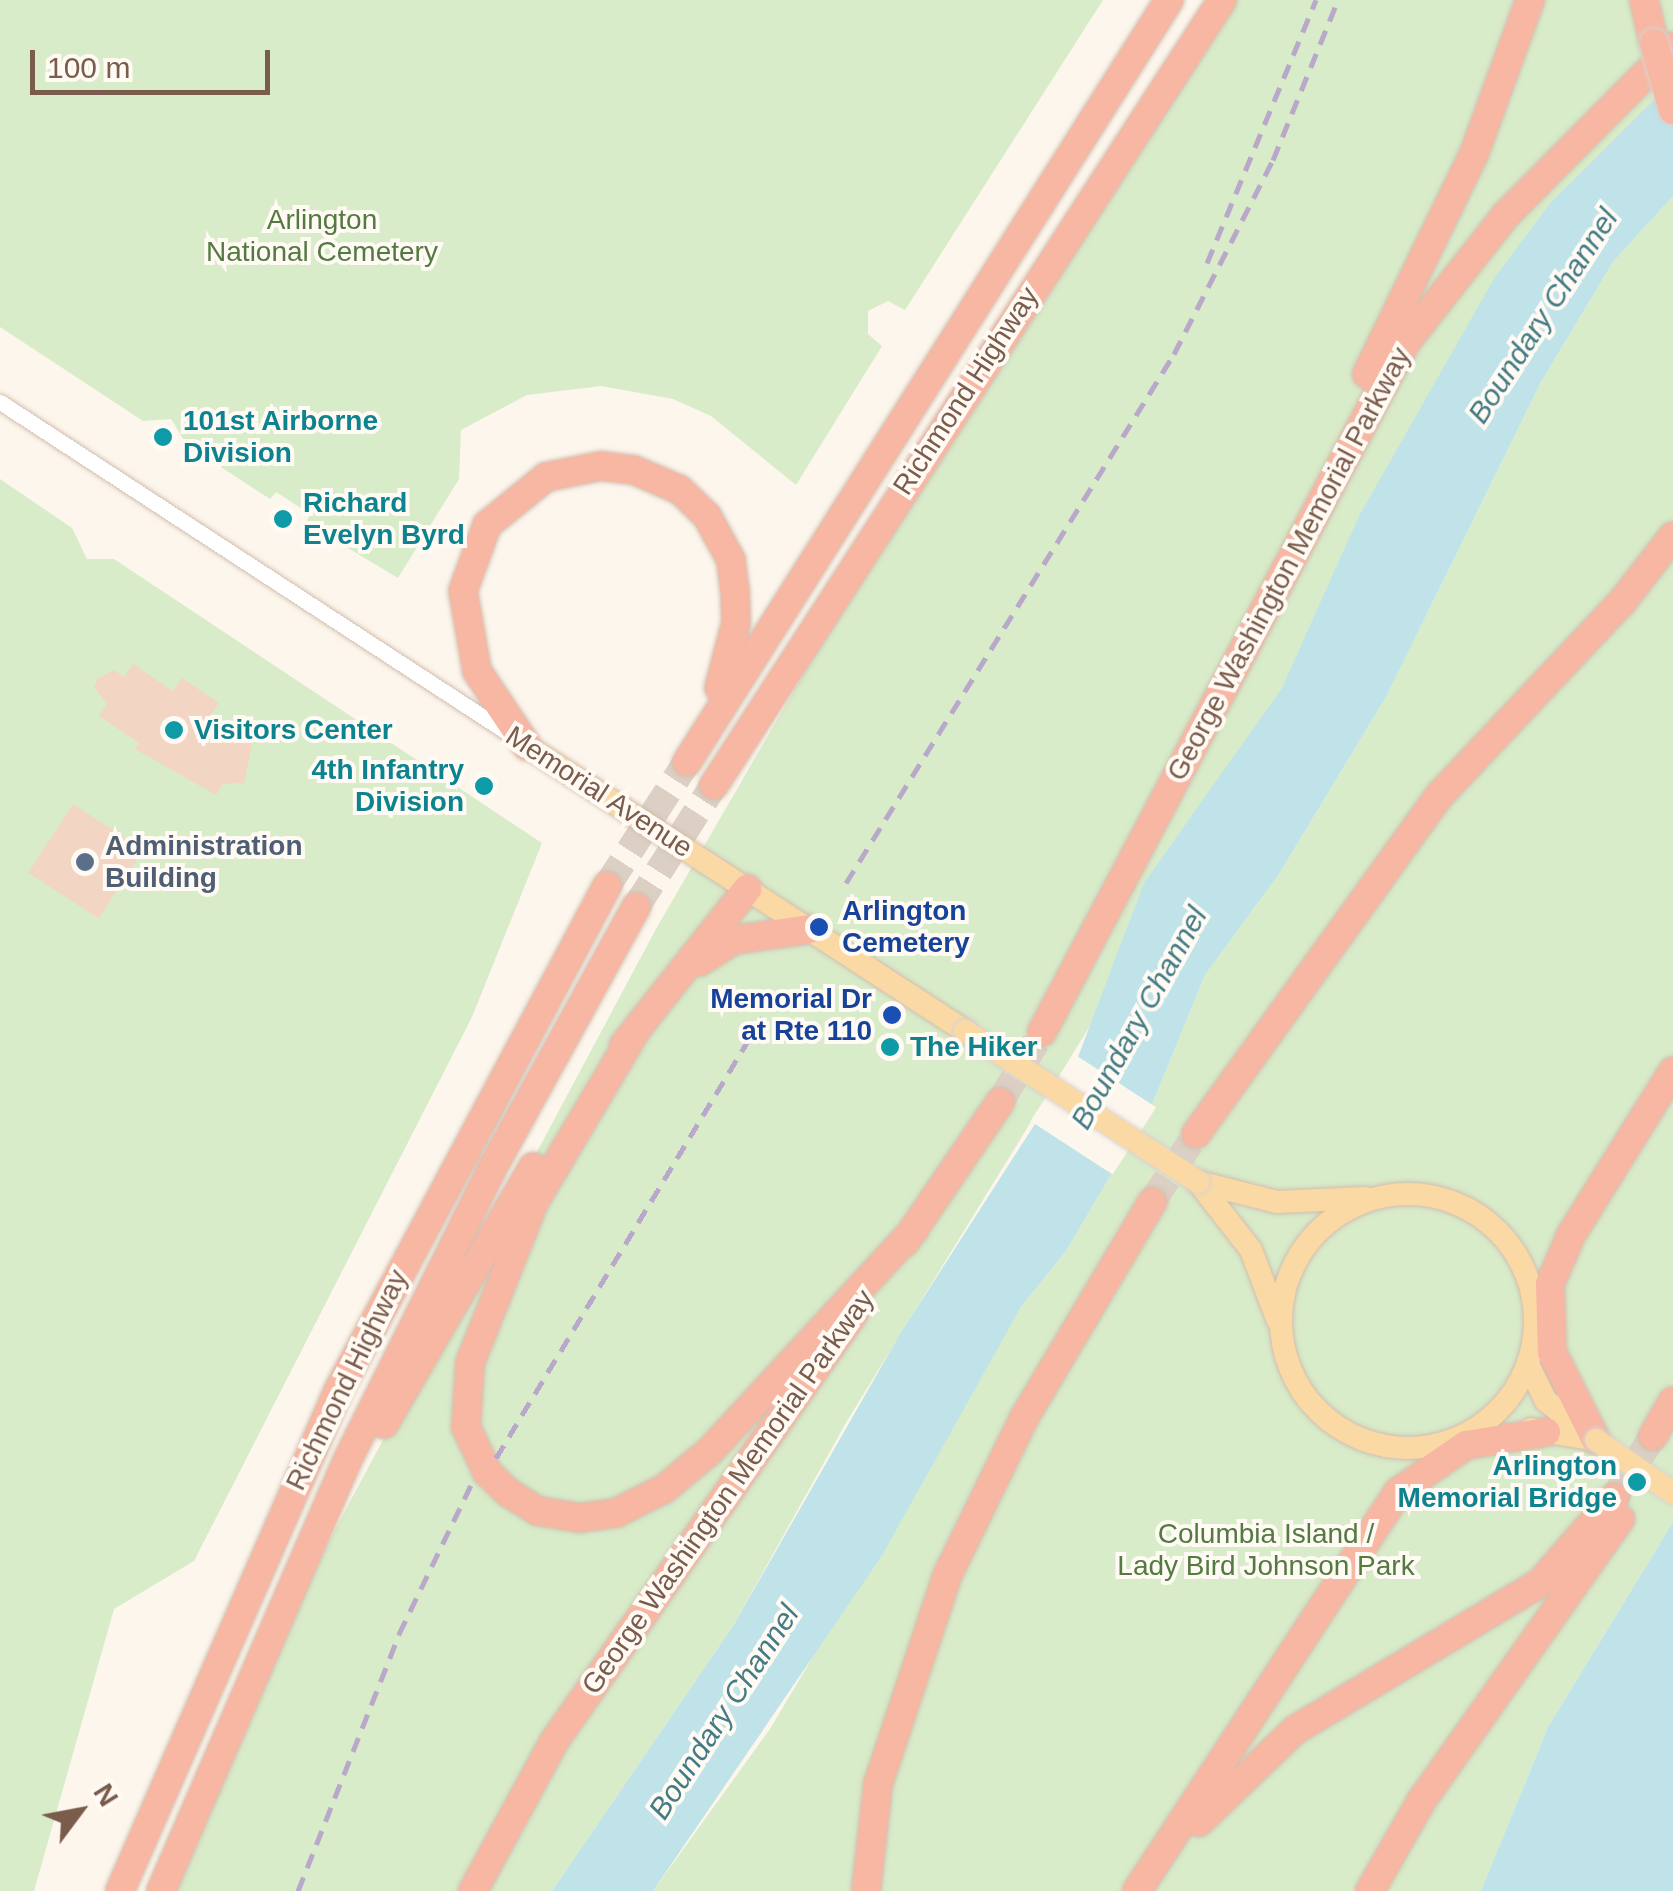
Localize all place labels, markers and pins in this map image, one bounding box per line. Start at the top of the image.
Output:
place label: 101st Airborne Division [183,404,379,470]
marker: 101st Airborne Division [152,426,174,448]
place label: Richard Evelyn Byrd [303,486,465,552]
marker: Richard Evelyn Byrd [272,508,294,530]
place label: Visitors Center [194,713,393,747]
marker: Visitors Center [163,719,185,741]
place label: 4th Infantry Division [312,753,464,819]
marker: 4th Infantry Division [473,775,495,797]
place label: Administration Building [105,829,303,895]
marker: Administration Building [74,851,96,873]
place label: Arlington Cemetery [842,894,970,960]
marker: Arlington Cemetery [806,914,832,940]
place label: Memorial Dr at Rte 110 [710,982,872,1048]
marker: Memorial Dr at Rte 110 [881,1004,903,1026]
place label: The Hiker [910,1030,1038,1064]
marker: The Hiker [879,1036,901,1058]
place label: Arlington Memorial Bridge [1398,1449,1617,1515]
marker: Arlington Memorial Bridge [1626,1471,1648,1493]

